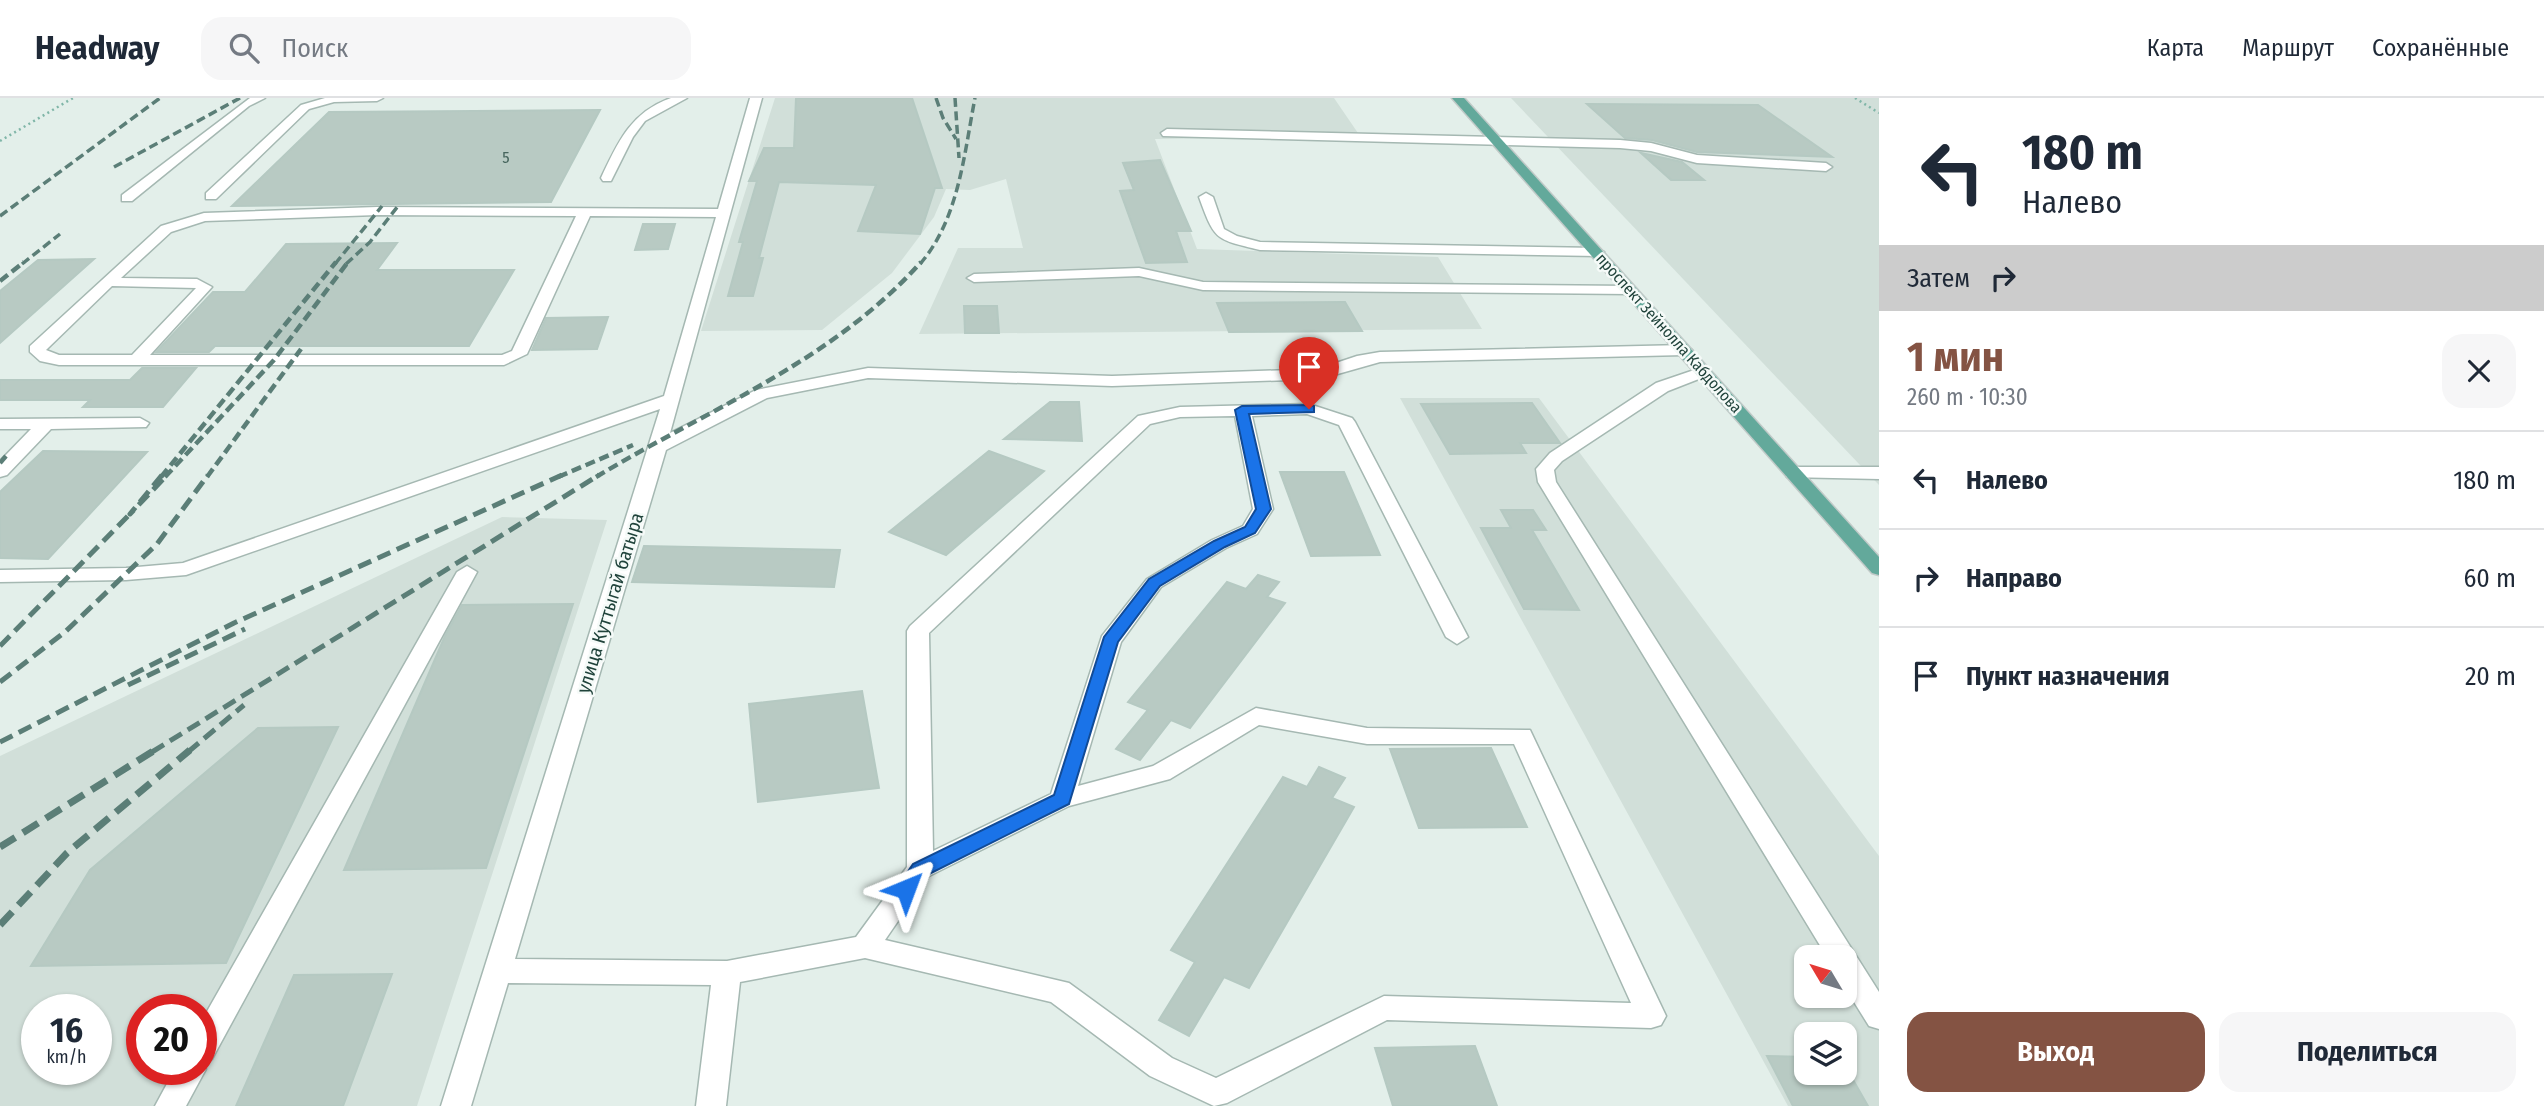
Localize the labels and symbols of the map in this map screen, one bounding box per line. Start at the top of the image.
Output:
house number: 5 [502,148,510,167]
street label: проспект Зейнолла Кабдолова [1592,249,1746,417]
pin [1279,337,1339,409]
street label: улица Куттыгай батыра [572,510,648,696]
position arrow [869,852,943,926]
north arrow [1794,945,1857,1008]
speed limit sign: 20 [126,994,217,1085]

